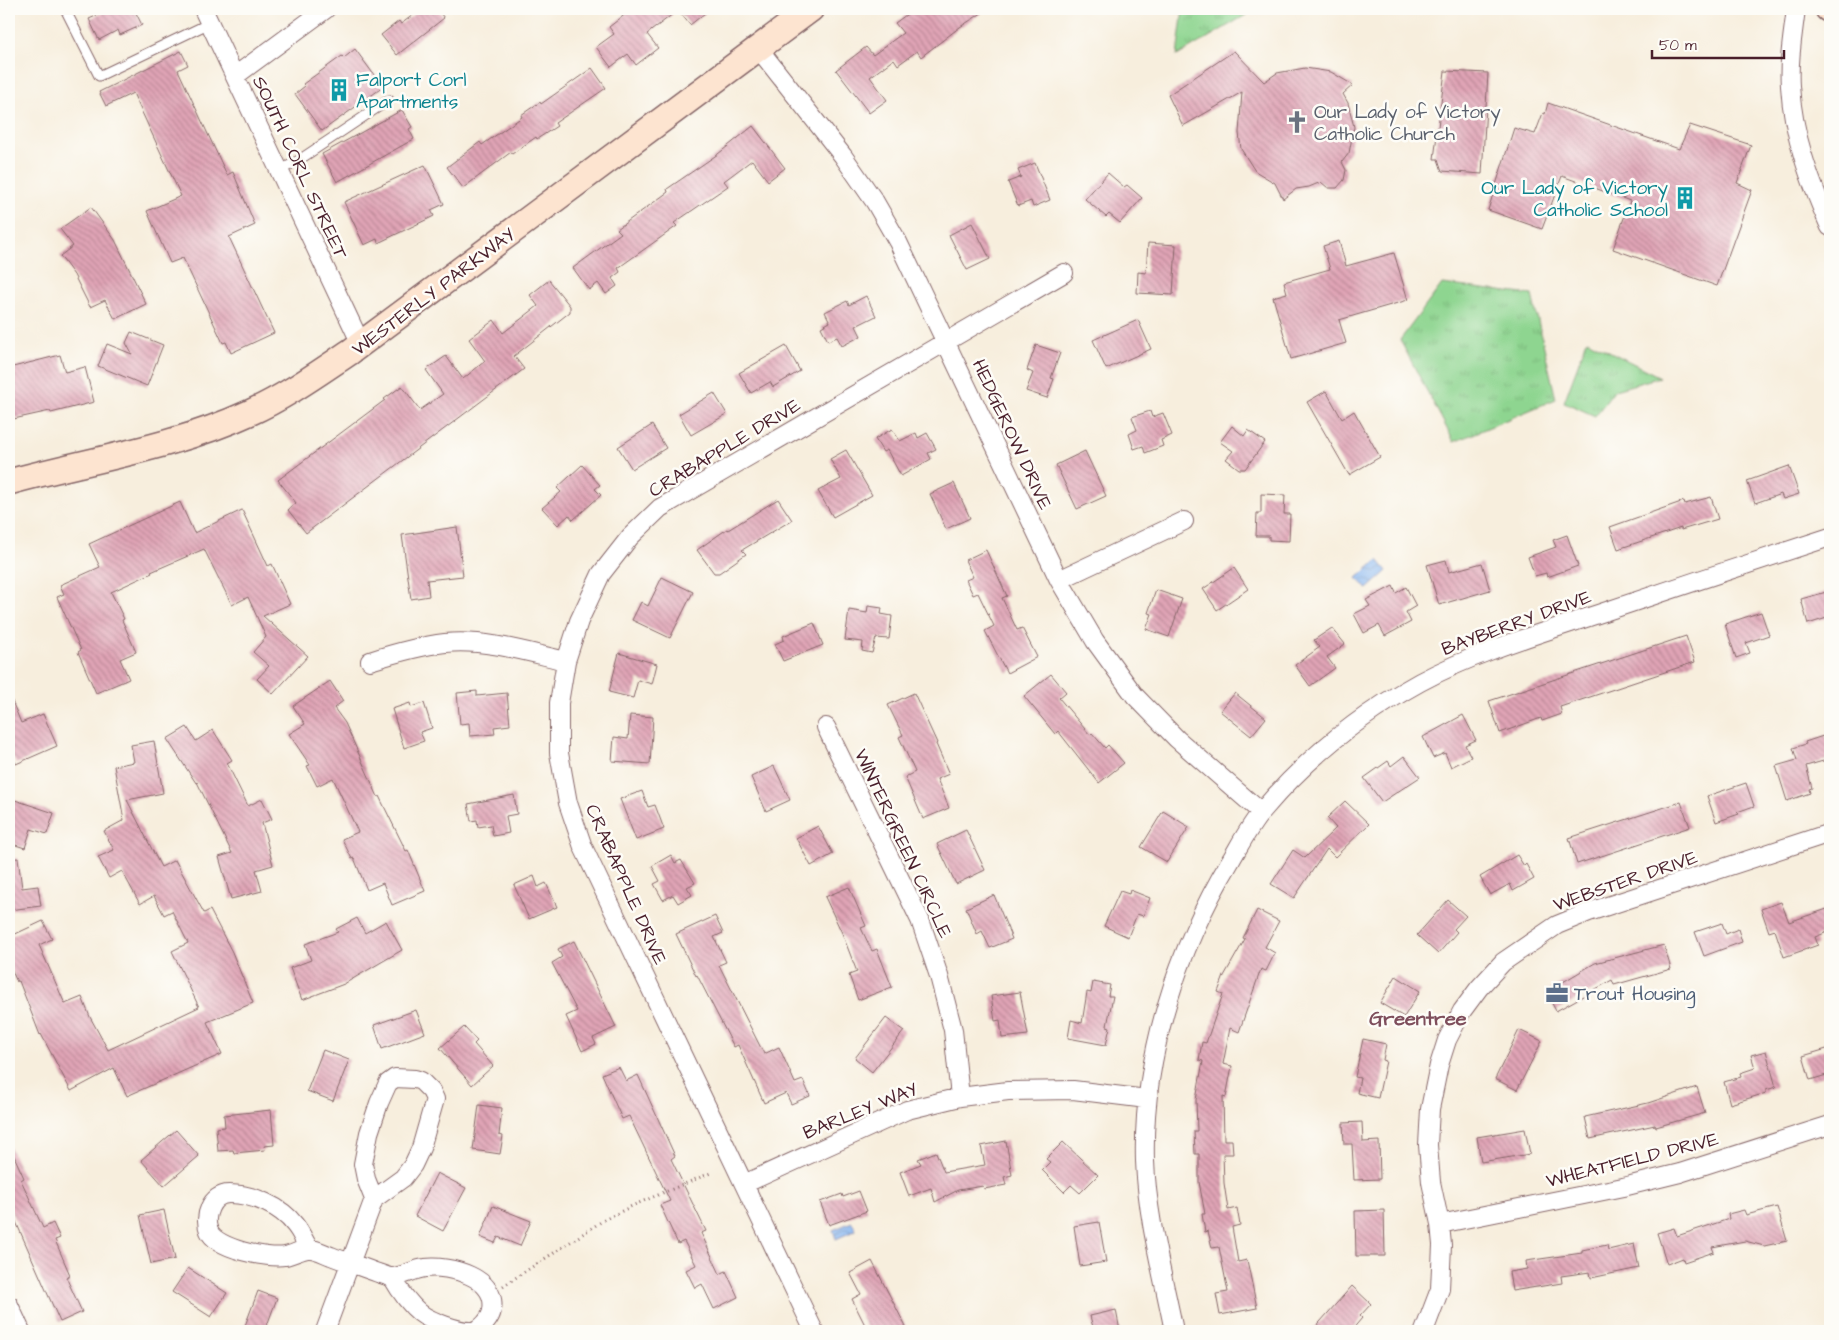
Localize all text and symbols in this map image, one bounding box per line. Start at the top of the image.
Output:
scale bar [1652,28,1784,60]
text: 50 m [1659,35,1697,56]
place label: Falport Corl Apartments [356,67,466,116]
street label: SOUTH CORL STREET [245,72,354,264]
building icon: Falport Corl Apartments [326,77,352,103]
place label: Our Lady of Victory Catholic Church [1314,99,1501,148]
church icon: Our Lady of Victory Catholic Church [1284,109,1310,135]
place label: Our Lady of Victory Catholic School [1481,175,1669,224]
building icon: Our Lady of Victory Catholic School [1672,185,1698,211]
street label: WESTERLY PARKWAY [347,222,521,363]
street label: HEDGEROW DRIVE [965,355,1058,514]
street label: CRABAPPLE DRIVE [644,392,806,504]
street label: BAYBERRY DRIVE [1438,584,1595,663]
street label: WINTERGREEN CIRCLE [847,745,958,943]
street label: CRABAPPLE DRIVE [578,800,673,969]
street label: WEBSTER DRIVE [1550,844,1701,919]
office icon: Trout Housing [1544,980,1570,1006]
place label: Trout Housing [1574,981,1696,1009]
district label: Greentree [1369,1005,1467,1033]
street label: BARLEY WAY [799,1076,922,1147]
street label: WHEATFIELD DRIVE [1543,1126,1721,1195]

